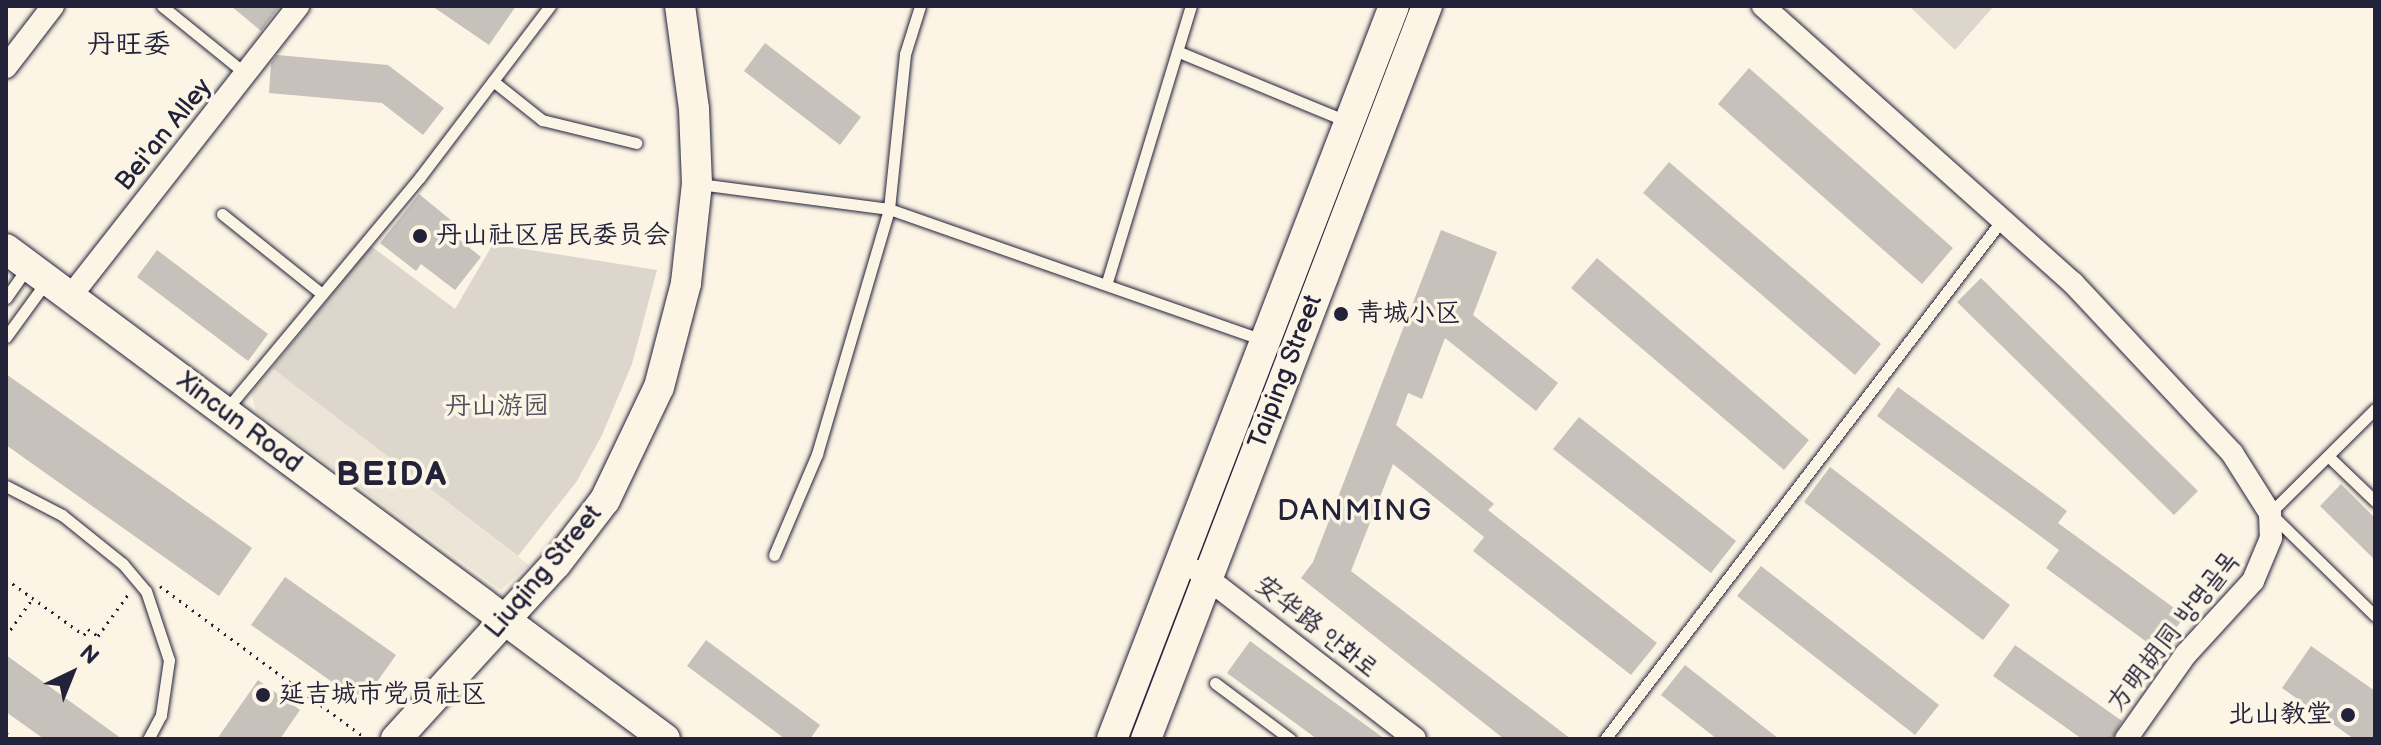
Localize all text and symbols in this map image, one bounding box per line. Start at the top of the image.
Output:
district label: 丹旺委 [87,28,171,62]
street label: Bei'an Alley [109,73,219,197]
place label: 丹山社区居民委员会 [436,220,670,252]
marker: 丹山社区居民委员会 [411,227,429,245]
street label: Taiping Street [1242,290,1330,454]
place label: 青城小区 [1357,298,1461,330]
marker: 青城小区 [1332,305,1350,323]
street label: Xincun Road [170,366,308,480]
park label: 丹山游园 [445,391,549,423]
district label: BEIDA [336,455,448,495]
district label: DANMING [1277,493,1433,529]
street label: Liuqing Street [479,499,609,645]
street label: 方明胡同 방명골목 [2101,546,2245,718]
street label: 安华路 안화로 [1248,569,1384,685]
north arrow [32,633,112,713]
text: N [73,640,104,671]
place label: 延吉城市党员社区 [279,679,487,711]
marker: 延吉城市党员社区 [254,686,272,704]
place label: 北山教堂 [2228,699,2332,731]
marker: 北山教堂 [2339,706,2357,724]

